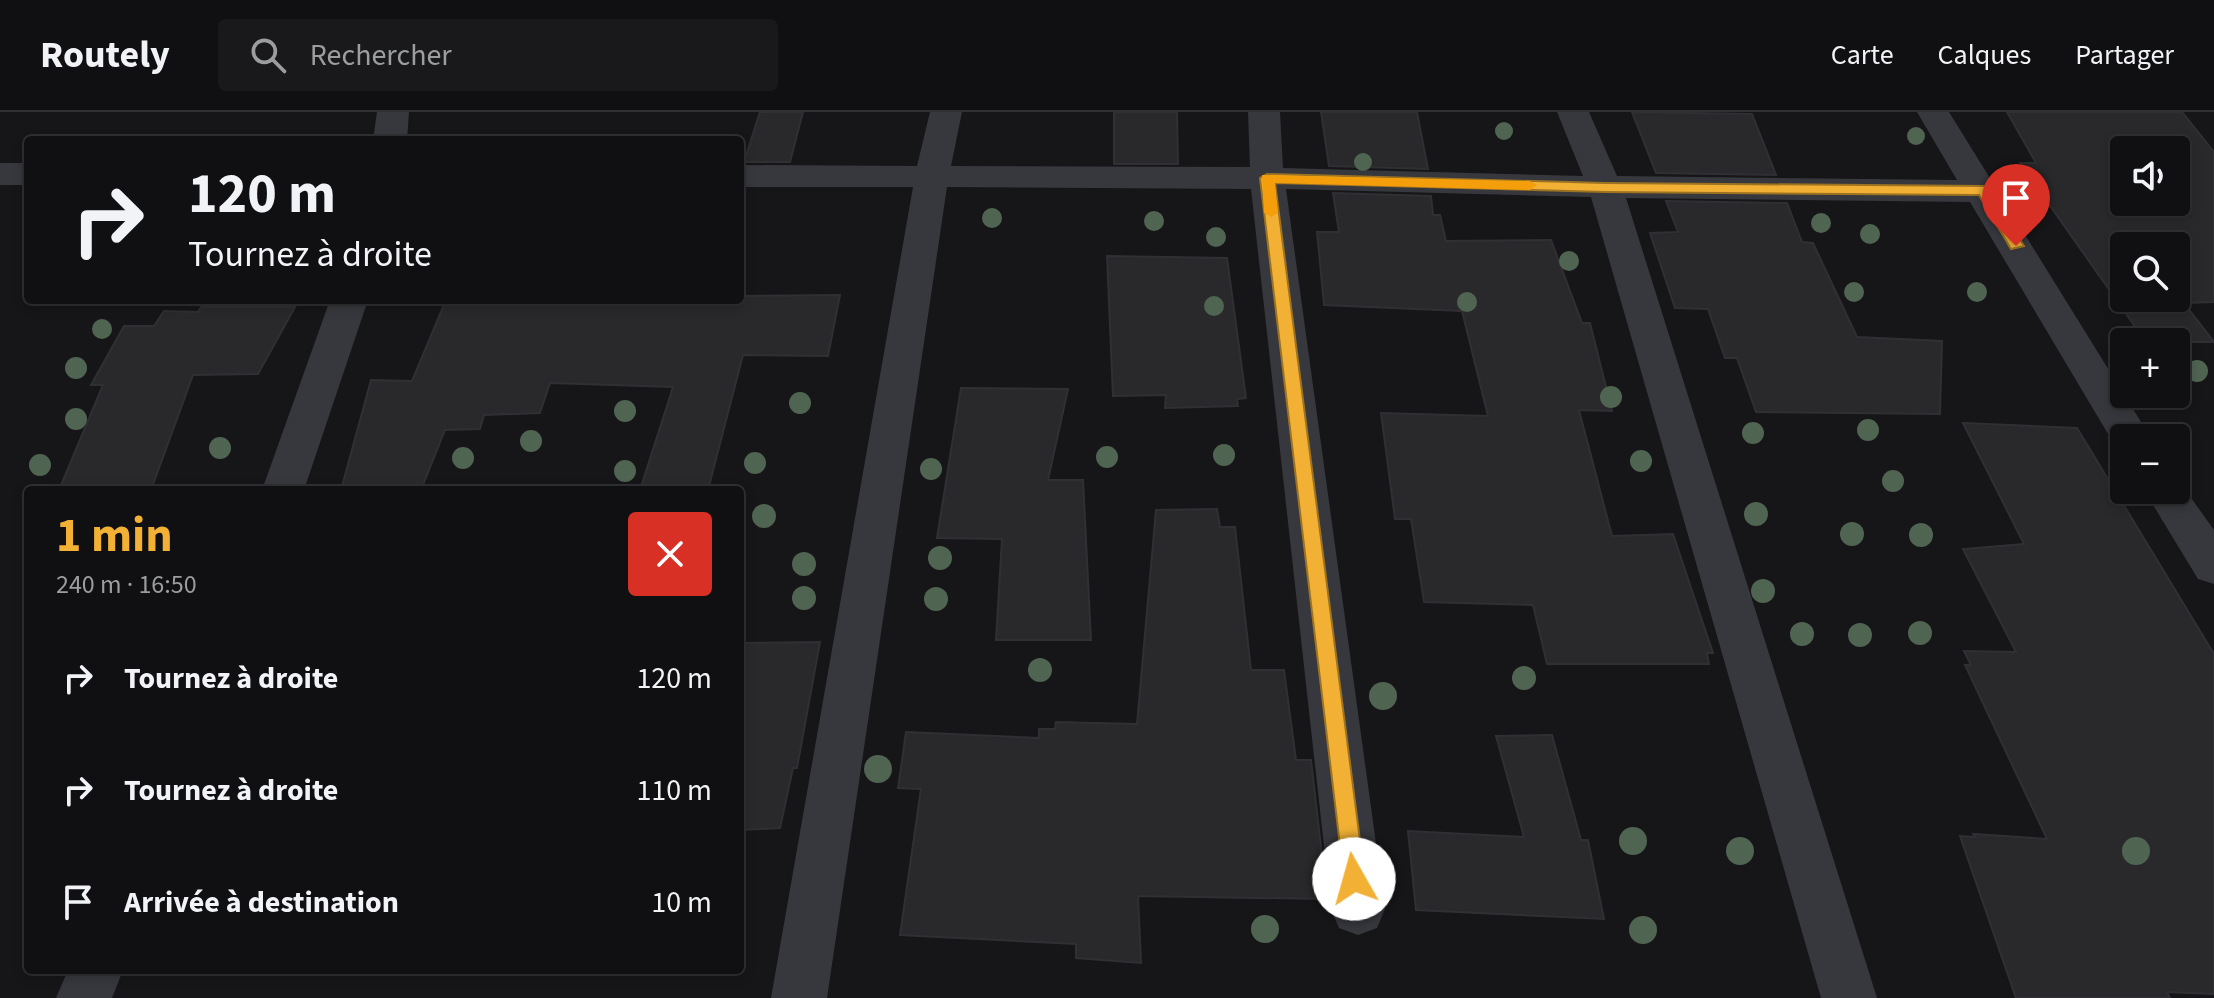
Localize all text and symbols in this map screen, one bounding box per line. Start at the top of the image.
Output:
search box [218,19,778,91]
text: Routely [40,28,170,82]
icon: search [246,33,290,77]
text: Rechercher [310,34,452,77]
text: Carte [1831,35,1894,75]
text: Calques [1938,35,2031,75]
text: Partager [2075,35,2174,75]
map controls [2110,136,2190,504]
button: sound [2110,136,2190,216]
text: 120 m [188,155,336,234]
pin [1982,164,2050,246]
icon: right [56,168,160,272]
icon: arrive [1994,176,2038,220]
text: Tournez à droite [188,229,432,280]
button: search [2110,232,2190,312]
button: + [2110,328,2190,408]
button: − [2110,424,2190,504]
text: 1 min [56,502,173,570]
button: close [628,512,712,596]
text: 240 m · 16:50 [56,566,197,603]
icon: right [56,656,100,700]
text: Tournez à droite [124,657,338,700]
text: 120 m [636,657,712,700]
icon: right [56,768,100,812]
text: Tournez à droite [124,769,338,812]
text: 110 m [636,769,712,812]
position arrow [1312,837,1396,921]
icon: arrive [56,880,100,924]
text: Arrivée à destination [124,881,399,924]
text: 10 m [651,881,712,924]

